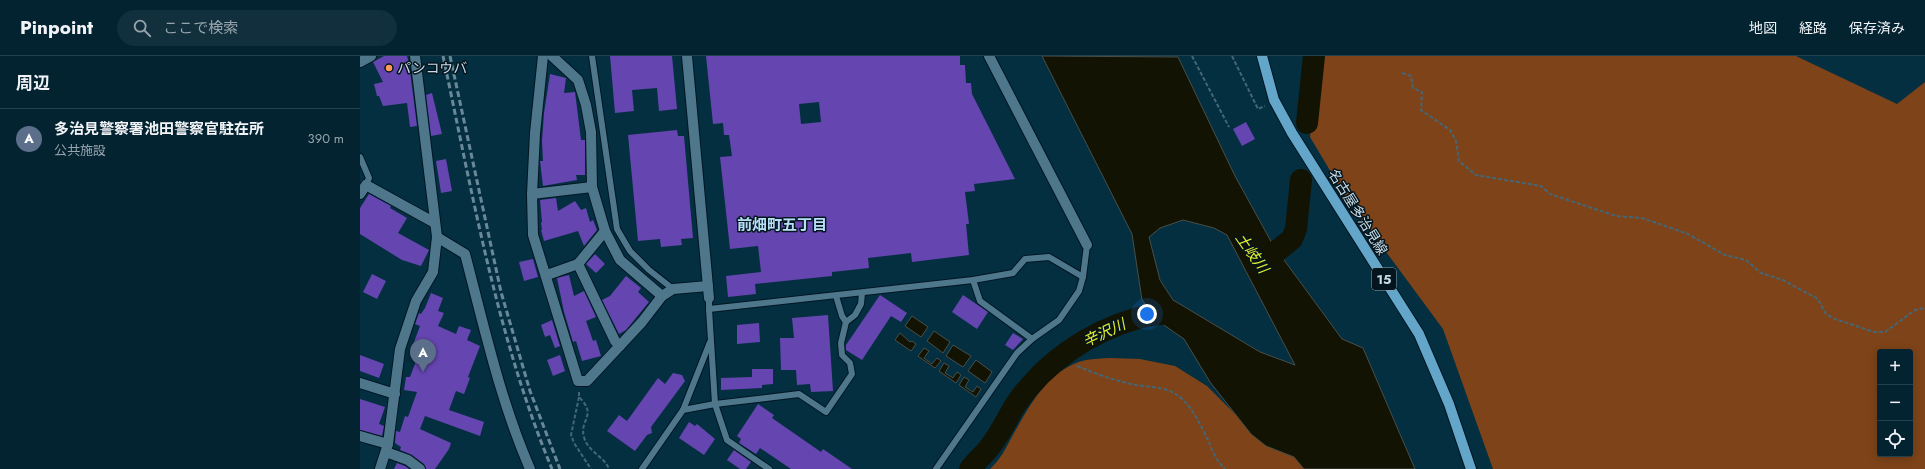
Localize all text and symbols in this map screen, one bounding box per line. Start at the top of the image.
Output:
search box [117,10,397,46]
text: Pinpoint [20,14,93,41]
icon: search [131,17,153,39]
text: ここで検索 [163,17,238,39]
text: 地図 [1749,18,1777,38]
text: 経路 [1799,18,1827,38]
text: 保存済み [1849,18,1905,38]
place label: パンコウバ [397,58,467,78]
marker: パンコウバ [384,63,394,73]
text: 周辺 [16,71,50,95]
text: 多治見警察署池田警察官駐在所 [54,118,264,140]
text: A [24,129,34,148]
text: 390 m [308,129,344,148]
text: 公共施設 [54,141,106,160]
street label: 名古屋多治見線 [1324,165,1392,259]
district label: 前畑町五丁目 [737,214,827,236]
water label: 土岐川 [1230,228,1275,279]
road number: 15 [1372,268,1396,290]
your location [1137,304,1157,324]
water label: 辛沢川 [1079,313,1131,352]
pin: A [410,339,436,372]
map controls [1877,349,1913,457]
button: + [1877,349,1913,385]
button: − [1877,385,1913,421]
button: locate [1877,421,1913,457]

